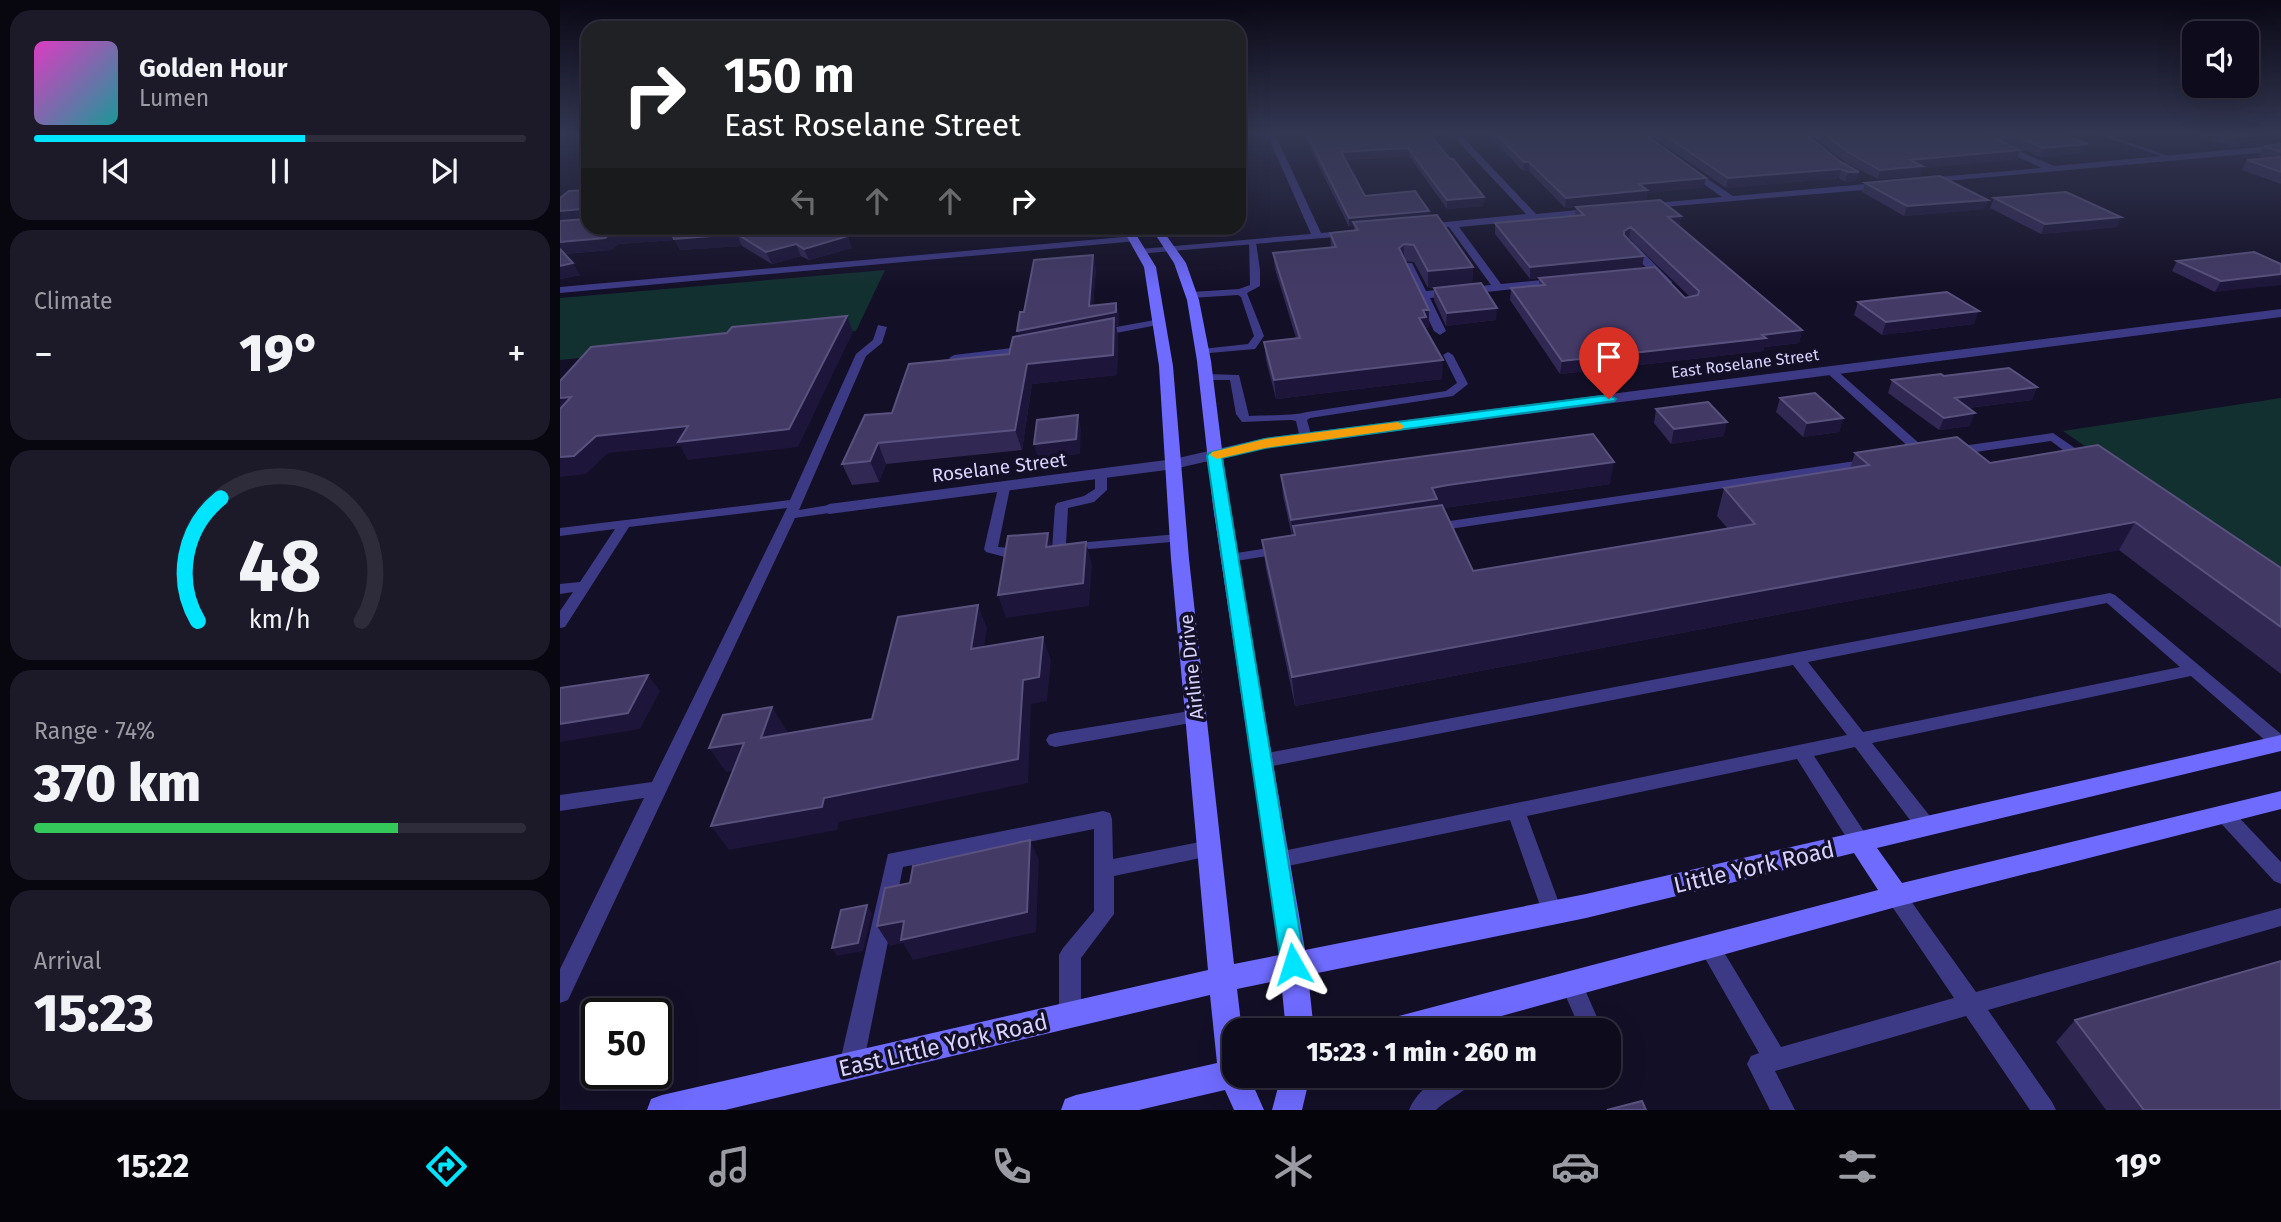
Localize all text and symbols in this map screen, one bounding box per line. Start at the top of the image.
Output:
map controls [2182,21,2259,98]
button: sound [2182,21,2259,98]
text: 150 m [724,46,855,105]
icon: right [609,49,700,140]
text: Golden Hour [139,53,287,84]
text: Lumen [139,84,209,112]
text: East Roselane Street [724,106,1021,144]
icon: previous [97,152,135,190]
icon: pause [261,152,299,190]
icon: next [425,152,463,190]
icon: left [785,182,823,220]
icon: ahead [858,182,896,220]
icon: ahead [931,182,969,220]
icon: right [1004,182,1042,220]
text: Climate [34,287,113,315]
text: 19° [239,322,321,385]
pin [1579,327,1639,399]
text: − [34,331,53,377]
text: + [507,331,526,377]
icon: arrive [1590,338,1628,376]
street label: East Roselane Street [1670,345,1820,382]
street label: Roselane Street [930,448,1068,487]
text: 48 [238,523,322,610]
text: km/h [249,605,311,635]
street label: Airline Drive [1175,613,1208,721]
text: Range · 74% [34,717,155,745]
text: 370 km [34,752,201,815]
street label: Little York Road [1671,835,1837,899]
position arrow [1256,927,1330,1001]
text: Arrival [34,947,101,975]
text: 15:23 [34,982,154,1045]
speed limit sign: 50 [581,998,672,1089]
street label: East Little York Road [836,1007,1050,1083]
text: 15:23 · 1 min · 260 m [1306,1037,1537,1068]
icon: directions [422,1142,471,1191]
icon: music [705,1142,754,1191]
icon: phone [987,1142,1036,1191]
icon: climate [1269,1142,1318,1191]
icon: car [1551,1142,1600,1191]
icon: filters [1833,1142,1882,1191]
text: 15:22 [117,1147,189,1185]
text: 19° [2115,1147,2164,1185]

